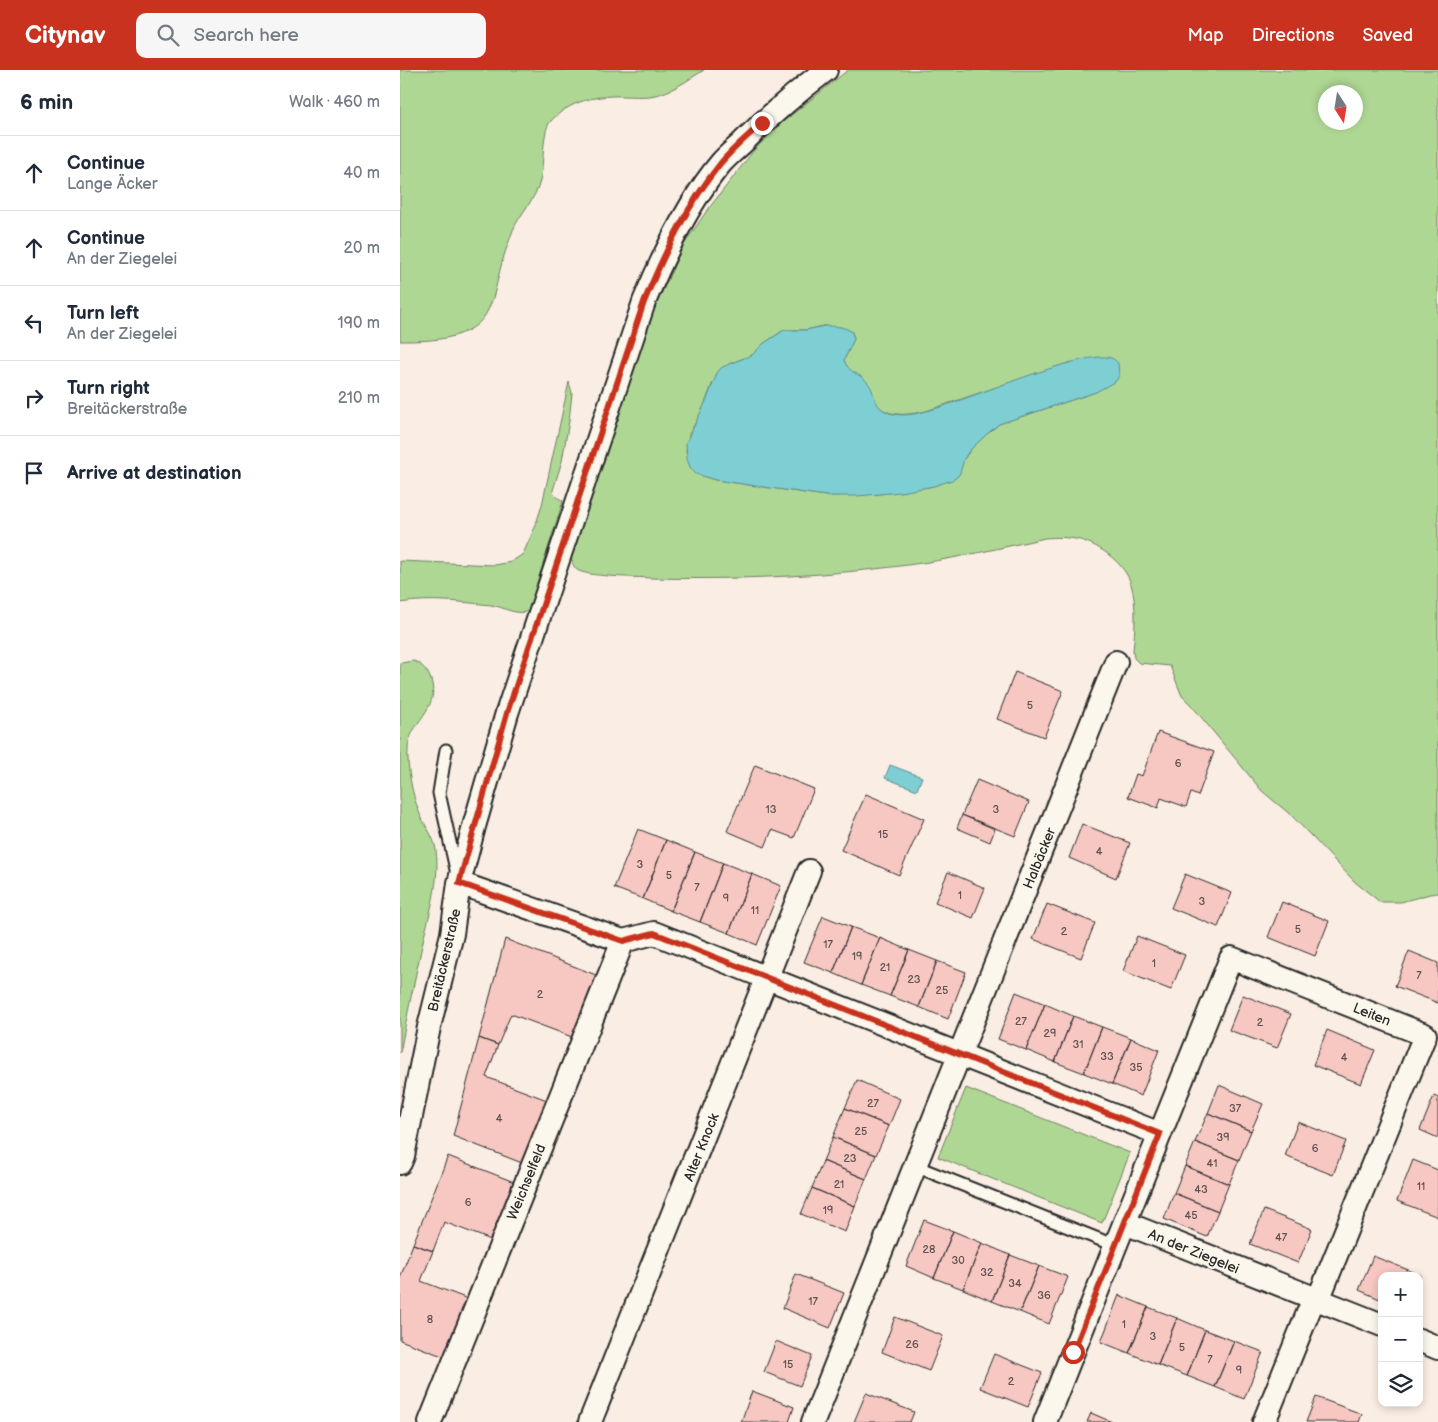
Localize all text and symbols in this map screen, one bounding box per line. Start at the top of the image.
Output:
search box [136,13,486,58]
text: Citynav [25,21,106,50]
icon: search [154,21,182,49]
text: Search here [194,24,299,47]
text: Map [1188,25,1224,46]
text: Directions [1252,25,1334,46]
text: Saved [1362,25,1413,46]
north arrow [1318,85,1363,130]
text: 6 min [20,90,73,115]
text: Walk · 460 m [289,93,380,112]
route end [751,112,774,135]
text: Continue [67,152,145,175]
icon: ahead [20,159,48,187]
text: 40 m [343,164,380,183]
text: Lange Äcker [67,175,158,194]
text: Continue [67,227,145,250]
icon: ahead [20,234,48,262]
text: 20 m [344,239,380,258]
text: An der Ziegelei [67,250,177,269]
text: Turn left [67,302,139,325]
icon: left [20,309,48,337]
text: 190 m [338,314,380,333]
text: An der Ziegelei [67,325,177,344]
text: Turn right [67,377,150,400]
icon: right [20,384,48,412]
text: 210 m [338,389,380,408]
text: Breitäckerstraße [67,400,187,419]
icon: arrive [20,459,48,487]
text: Arrive at destination [67,462,242,485]
house number: 5 [1027,699,1033,712]
house number: 6 [1175,757,1182,770]
house number: 13 [765,803,777,816]
house number: 3 [993,803,1000,816]
street label: Halbäcker [1019,824,1060,891]
house number: 15 [878,828,888,841]
house number: 4 [1096,845,1103,858]
house number: 3 [637,858,644,871]
house number: 5 [666,869,672,882]
house number: 7 [694,881,700,894]
house number: 1 [958,889,962,902]
house number: 9 [723,892,729,905]
house number: 3 [1199,895,1206,908]
house number: 11 [751,904,759,917]
street label: Breitäckerstraße [424,907,465,1013]
house number: 5 [1295,923,1301,936]
house number: 2 [1061,925,1068,938]
house number: 17 [823,938,833,951]
house number: 19 [852,950,862,963]
house number: 1 [1152,957,1156,970]
house number: 21 [880,961,890,974]
house number: 7 [1416,969,1422,982]
house number: 23 [907,973,921,986]
house number: 25 [936,984,948,997]
house number: 2 [537,988,544,1001]
street label: Leiten [1350,999,1393,1030]
house number: 27 [1015,1015,1028,1028]
house number: 2 [1257,1016,1264,1029]
house number: 29 [1044,1027,1056,1040]
house number: 31 [1072,1038,1084,1051]
house number: 33 [1100,1050,1114,1063]
house number: 4 [1341,1051,1348,1064]
house number: 35 [1129,1061,1143,1074]
house number: 27 [867,1097,880,1110]
house number: 37 [1229,1102,1242,1115]
street label: Alter Knock [680,1111,723,1184]
house number: 4 [496,1112,503,1125]
house number: 25 [855,1125,867,1138]
house number: 39 [1216,1131,1230,1144]
street label: Weichselfeld [504,1142,549,1223]
house number: 6 [1312,1142,1319,1155]
house number: 23 [843,1152,857,1165]
house number: 41 [1207,1157,1217,1170]
house number: 21 [834,1178,844,1191]
house number: 11 [1417,1180,1425,1193]
house number: 43 [1194,1183,1208,1196]
house number: 6 [465,1196,472,1209]
house number: 19 [823,1204,833,1217]
house number: 45 [1184,1209,1198,1222]
street label: An der Ziegelei [1146,1225,1242,1277]
house number: 47 [1275,1231,1288,1244]
house number: 28 [923,1243,935,1256]
house number: 30 [951,1254,965,1267]
house number: 32 [980,1266,994,1279]
map controls [1378,1272,1423,1407]
button: + [1378,1272,1423,1317]
house number: 34 [1008,1277,1022,1290]
house number: 36 [1037,1289,1051,1302]
house number: 17 [808,1295,818,1308]
house number: 8 [427,1313,433,1326]
button: − [1378,1317,1423,1362]
house number: 1 [1122,1318,1126,1331]
house number: 3 [1150,1330,1157,1343]
house number: 26 [905,1338,919,1351]
route start [1062,1341,1085,1364]
house number: 5 [1179,1341,1185,1354]
house number: 7 [1207,1353,1213,1366]
house number: 15 [783,1358,793,1371]
button: layers [1378,1362,1423,1407]
house number: 9 [1236,1364,1242,1377]
house number: 2 [1008,1375,1015,1388]

